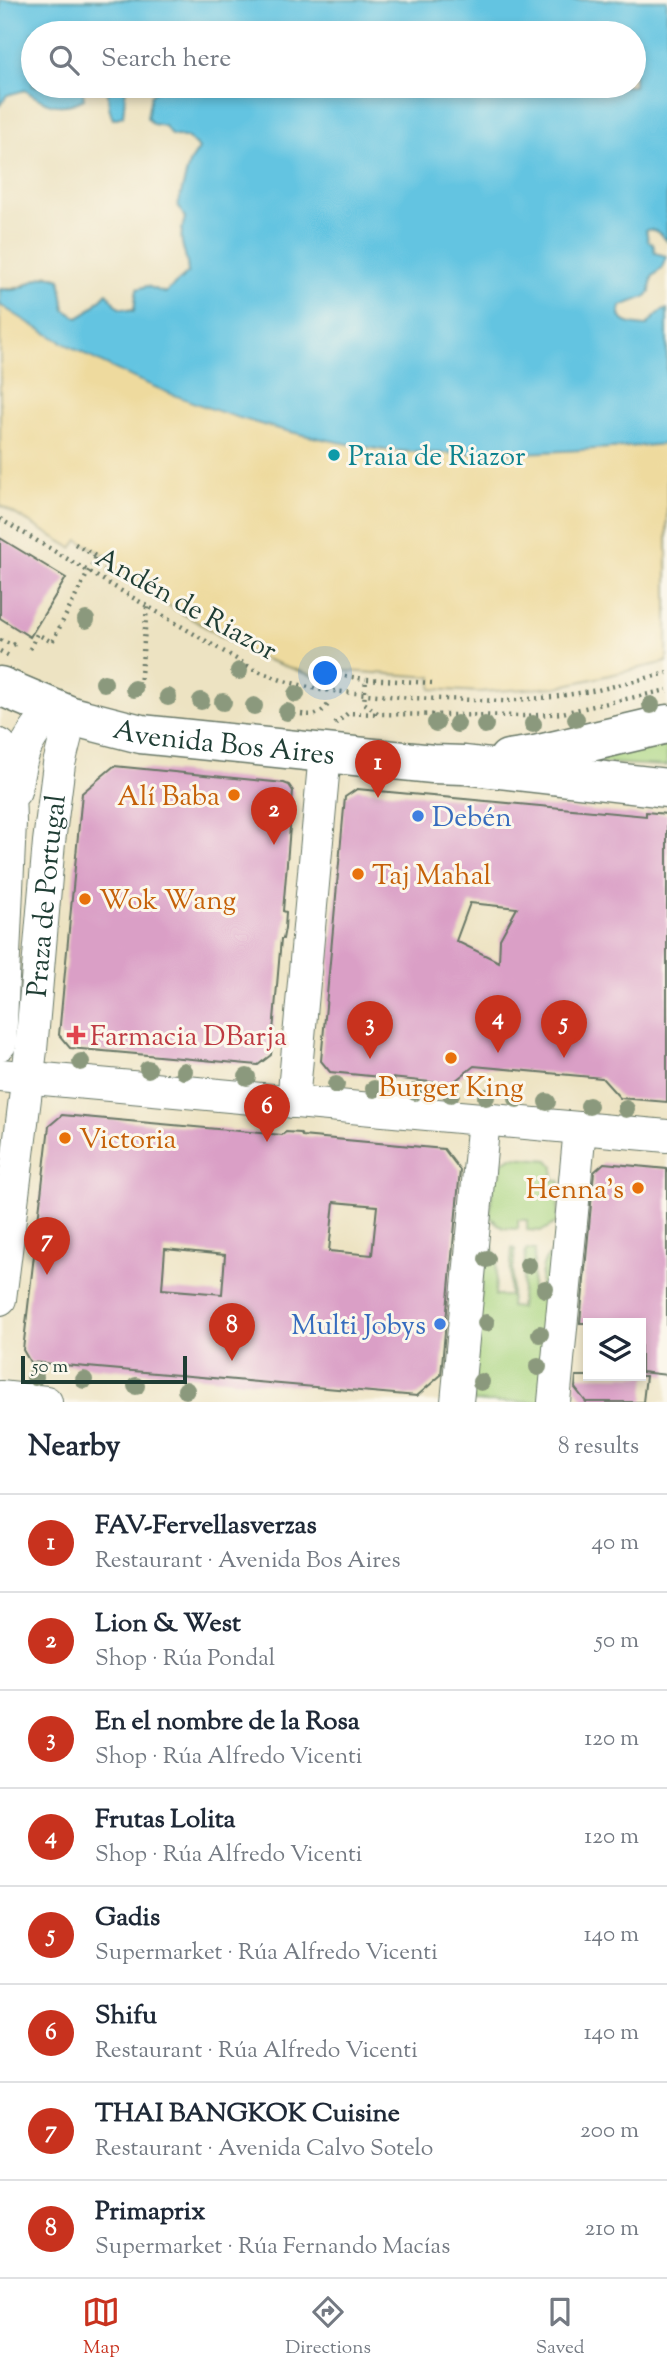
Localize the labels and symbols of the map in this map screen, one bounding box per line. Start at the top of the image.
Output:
place label: Praia de Riazor [348,438,526,478]
marker: Praia de Riazor [326,447,342,463]
street label: Andén de Riazor [87,539,284,672]
your location [308,656,342,690]
street label: Avenida Bos Aires [109,711,337,777]
pin: 1 [355,740,401,798]
place label: Alí Baba [117,778,220,818]
marker: Alí Baba [226,787,242,803]
pin: 2 [251,787,297,845]
street label: Praza de Portugal [19,792,78,999]
place label: Debén [432,799,512,839]
marker: Debén [410,808,426,824]
place label: Taj Mahal [372,857,492,897]
marker: Taj Mahal [350,866,366,882]
place label: Wok Wang [99,882,236,922]
marker: Wok Wang [77,891,93,907]
pin: 4 [475,995,521,1053]
pin: 5 [541,1000,587,1058]
pin: 3 [347,1001,393,1059]
place label: Farmacia DBarja [90,1018,287,1058]
marker: Farmacia DBarja [68,1027,84,1043]
marker: Burger King [443,1050,459,1066]
place label: Burger King [378,1069,524,1109]
pin: 6 [244,1084,290,1142]
place label: Victoria [79,1121,177,1161]
marker: Victoria [57,1130,73,1146]
place label: Henna's [526,1171,624,1211]
marker: Henna's [630,1180,646,1196]
pin: 7 [24,1217,70,1275]
pin: 8 [209,1303,255,1361]
place label: Multi Jobys [291,1307,426,1347]
marker: Multi Jobys [432,1316,448,1332]
scale bar [21,1353,187,1385]

